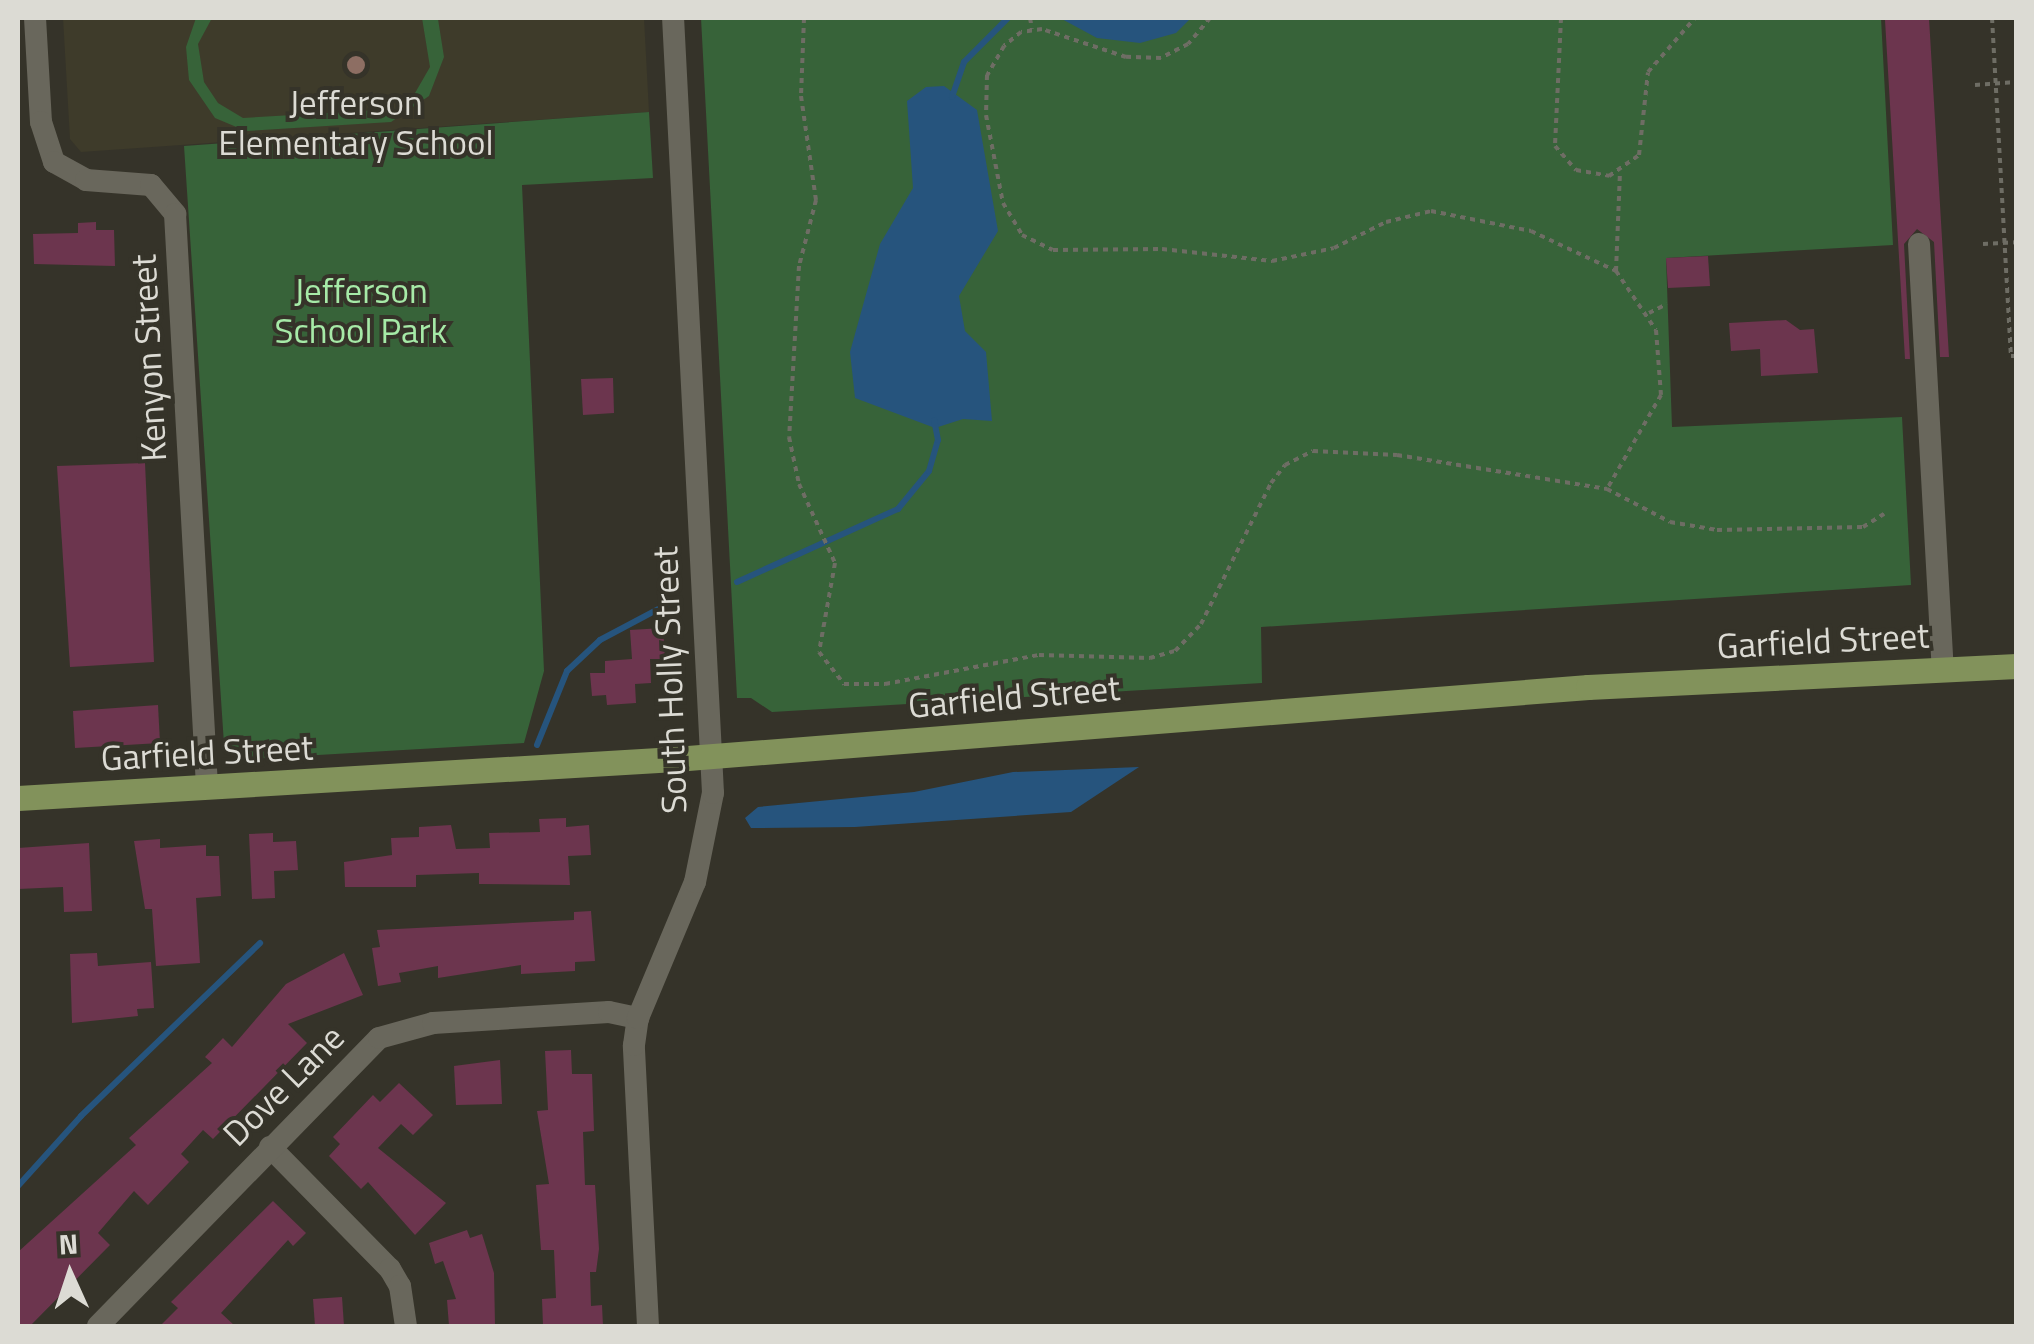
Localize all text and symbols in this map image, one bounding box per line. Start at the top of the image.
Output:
marker: Jefferson Elementary School [345,54,367,76]
place label: Jefferson Elementary School [218,81,494,163]
street label: Kenyon Street [122,253,174,463]
park label: Jefferson School Park [275,269,447,351]
street label: South Holly Street [643,545,695,815]
street label: Garfield Street [1716,613,1930,667]
street label: Garfield Street [906,666,1122,726]
street label: Garfield Street [100,725,314,779]
street label: Dove Lane [214,1016,352,1154]
text: N [58,1222,79,1266]
north arrow [20,1224,120,1324]

